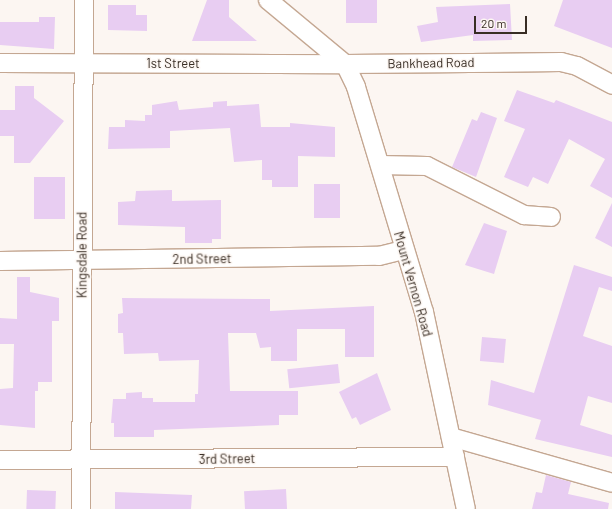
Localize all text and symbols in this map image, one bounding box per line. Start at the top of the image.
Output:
scale bar [476,8,529,34]
text: 20 m [481,16,507,30]
street label: Bankhead Road [387,54,475,72]
street label: 1st Street [146,55,200,71]
street label: Kingsdale Road [74,212,90,298]
street label: Mount Vernon Road [391,230,435,338]
street label: 2nd Street [172,251,232,267]
street label: 3rd Street [199,451,255,467]

